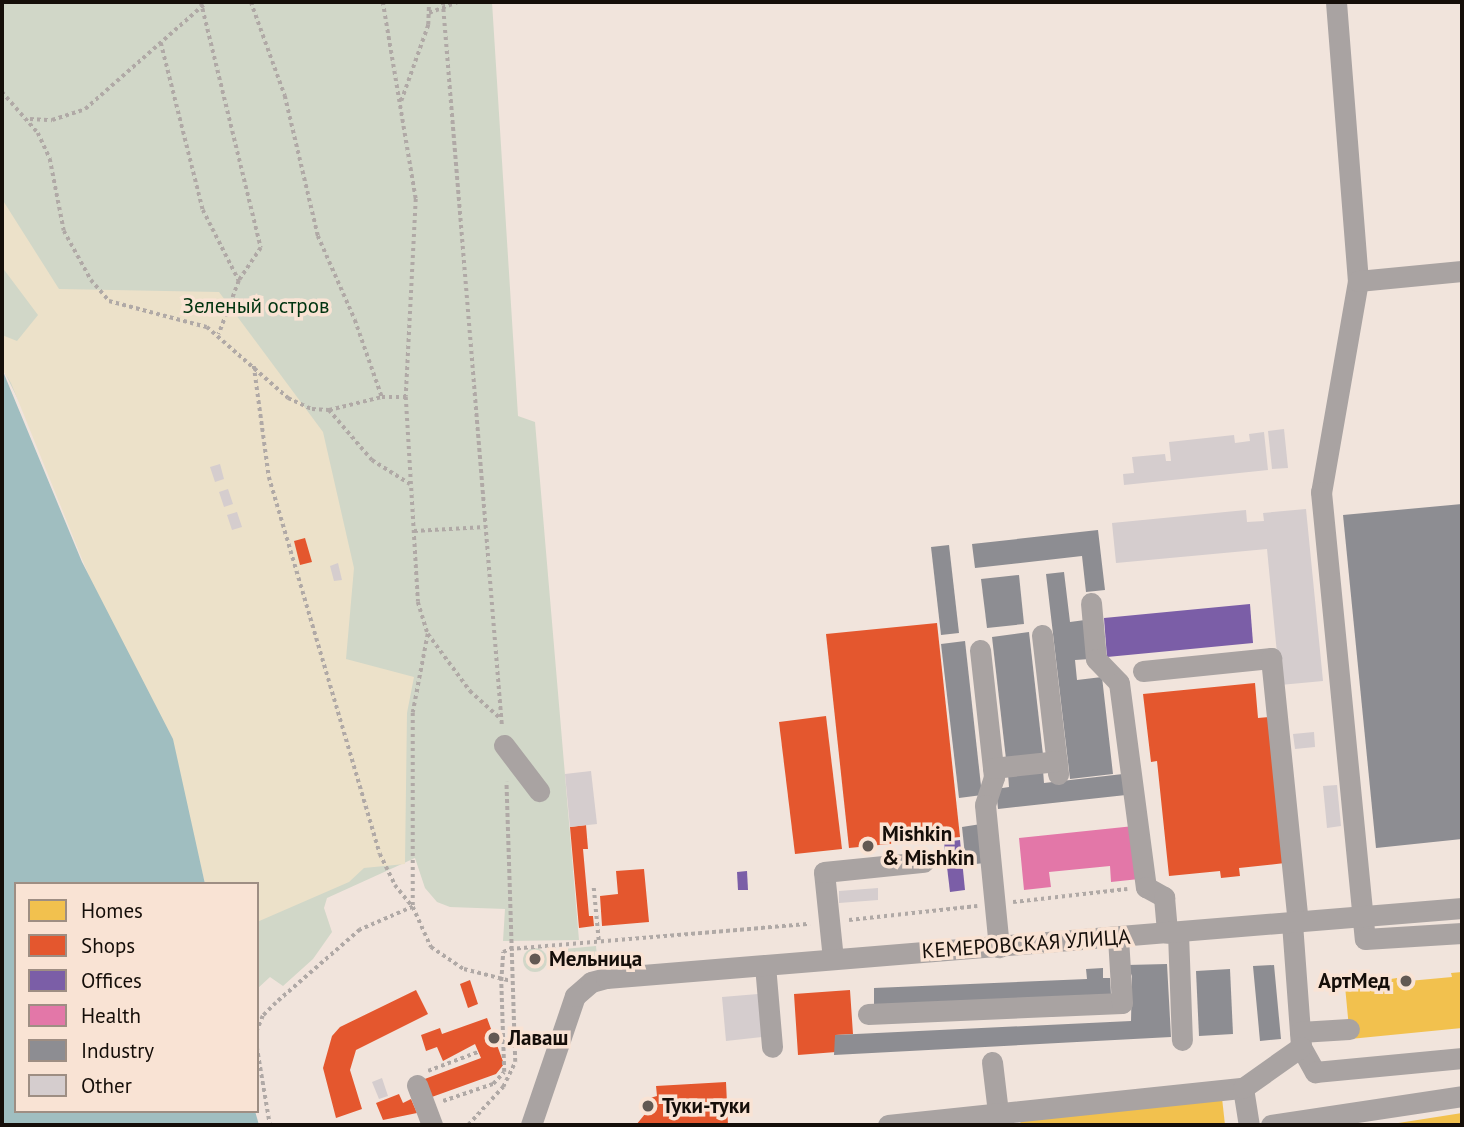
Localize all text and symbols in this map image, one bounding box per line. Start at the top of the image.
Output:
park label: Зеленый остров [183,293,329,319]
place label: Mishkin & Mishkin [882,821,975,871]
marker: Mishkin & Mishkin [860,838,876,854]
legend [14,882,259,1113]
text: Homes [81,897,143,924]
street label: КЕМЕРОВСКАЯ УЛИЦА [921,924,1131,964]
text: Shops [81,932,135,959]
place label: Мельница [549,946,642,972]
marker: Мельница [527,951,543,967]
text: Offices [81,967,142,994]
place label: АртМед [1318,968,1390,994]
marker: АртМед [1396,971,1416,991]
text: Health [81,1002,141,1029]
place label: Лаваш [508,1025,568,1051]
marker: Лаваш [486,1030,502,1046]
text: Industry [81,1037,154,1064]
text: Other [81,1072,132,1099]
place label: Туки-туки [662,1093,750,1119]
marker: Туки-туки [640,1098,656,1114]

